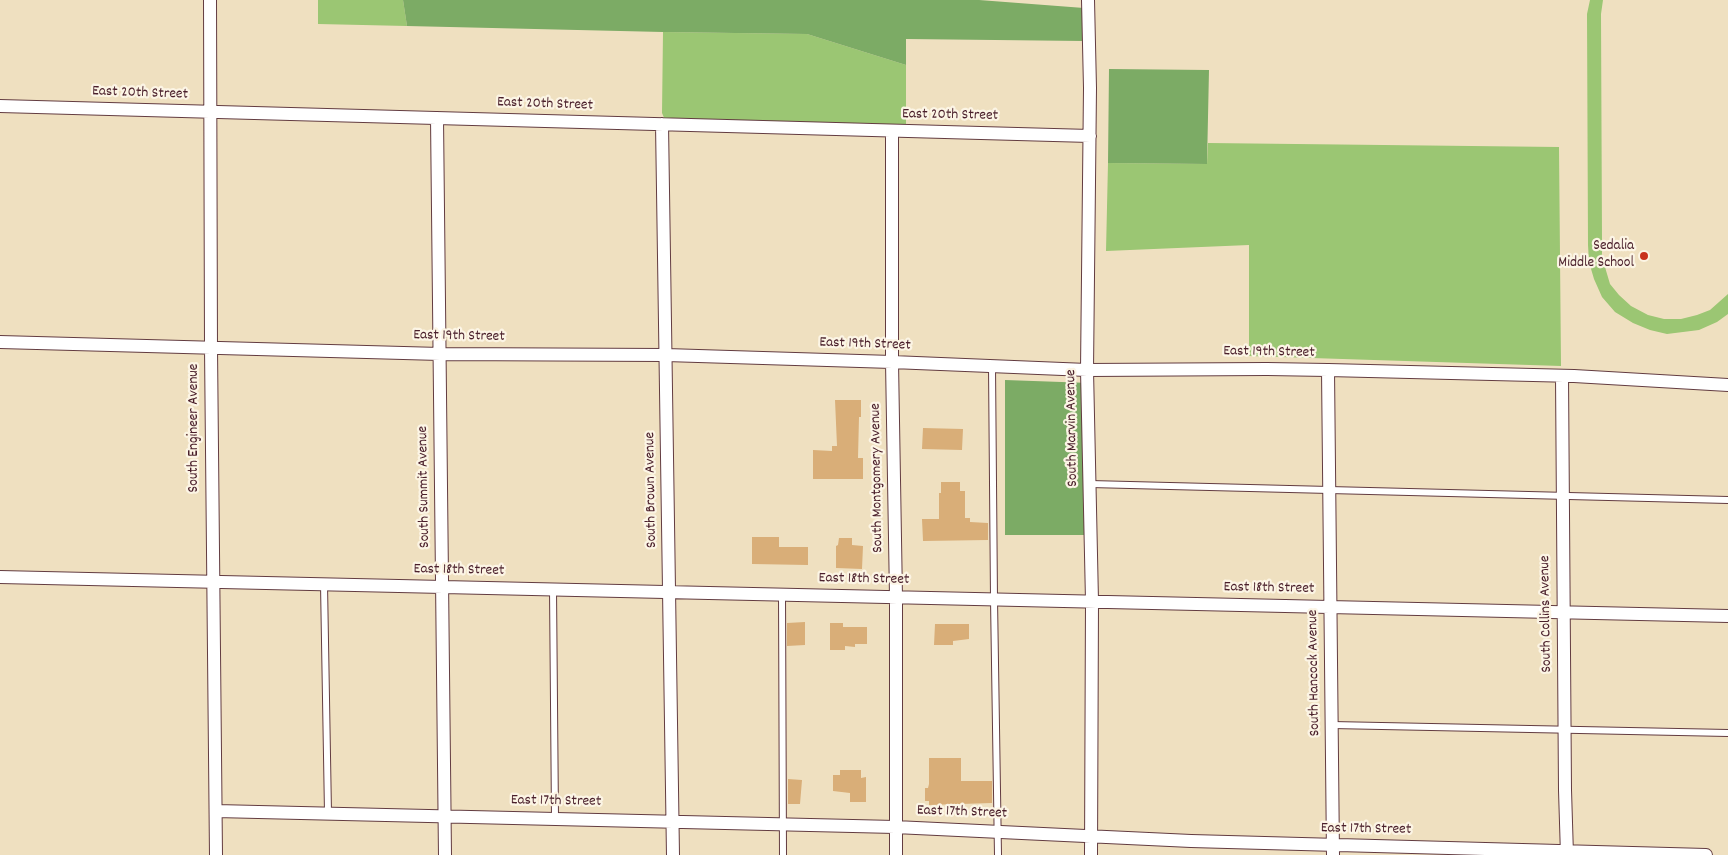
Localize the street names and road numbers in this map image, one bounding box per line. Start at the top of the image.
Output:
street label: East 20th Street [92,83,188,105]
street label: East 20th Street [497,94,593,116]
street label: East 20th Street [902,106,998,126]
street label: East 19th Street [413,327,505,347]
street label: East 19th Street [819,334,911,356]
street label: East 19th Street [1223,343,1315,363]
street label: South Engineer Avenue [186,364,204,492]
street label: South Marvin Avenue [1063,369,1083,487]
street label: South Montgomery Avenue [868,403,888,553]
street label: South Summit Avenue [415,426,435,548]
street label: South Brown Avenue [642,432,662,548]
street label: South Collins Avenue [1537,555,1557,673]
street label: East 18th Street [413,561,505,581]
street label: East 18th Street [818,570,910,590]
street label: East 18th Street [1223,579,1315,599]
street label: South Hancock Avenue [1305,610,1325,736]
street label: East 17th Street [511,792,601,812]
street label: East 17th Street [916,802,1008,824]
street label: East 17th Street [1321,820,1411,840]

